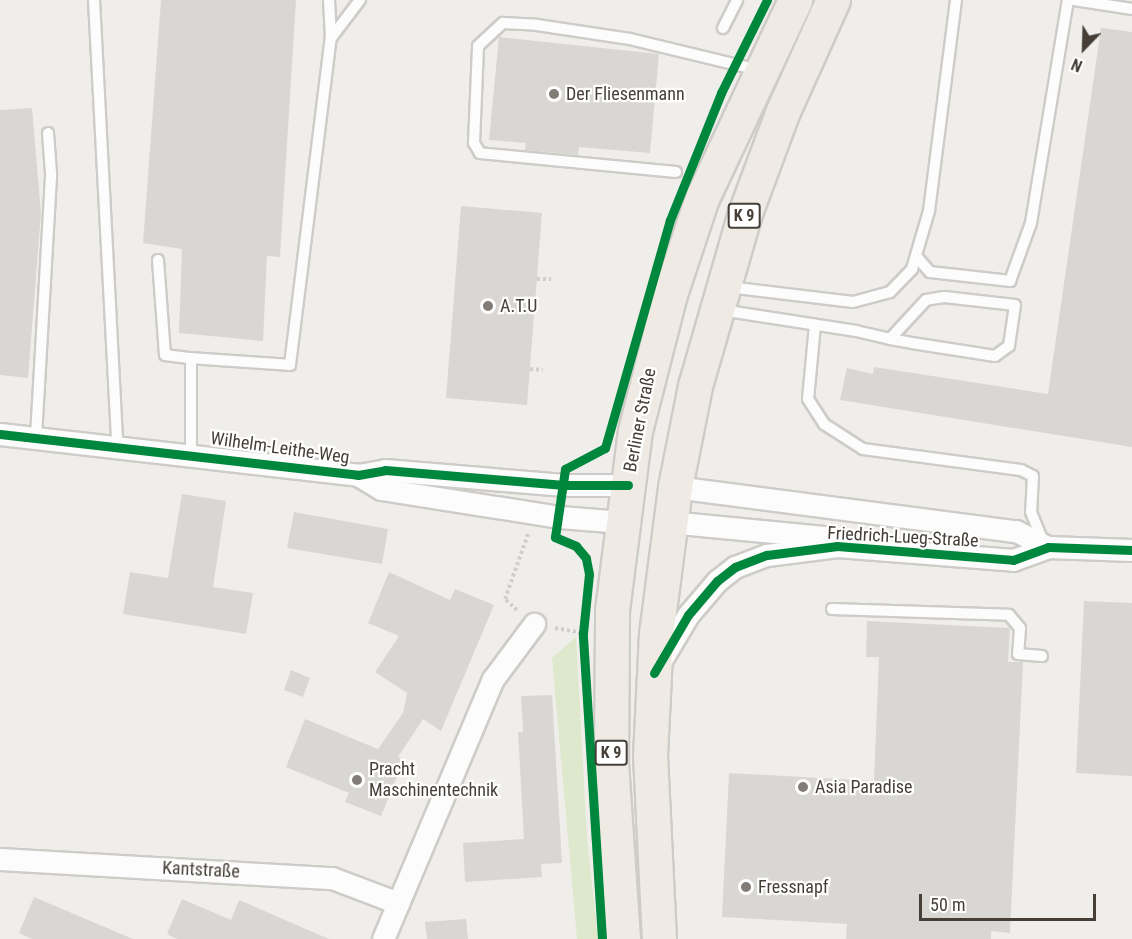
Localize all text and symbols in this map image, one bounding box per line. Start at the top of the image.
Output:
north arrow [1054,18,1114,78]
text: N [1069,54,1085,76]
place label: Der Fliesenmann [566,83,685,105]
marker: Der Fliesenmann [547,87,561,101]
road number: K 9 [728,203,760,229]
place label: A.T.U [500,295,537,317]
marker: A.T.U [481,299,495,313]
street label: Berliner Straße [619,366,661,474]
street label: Wilhelm-Leithe-Weg [209,428,351,468]
street label: Friedrich-Lueg-Straße [827,522,979,552]
road number: K 9 [594,740,628,766]
place label: Pracht Maschinentechnik [369,759,498,802]
marker: Pracht Maschinentechnik [350,773,364,787]
place label: Asia Paradise [815,776,912,798]
marker: Asia Paradise [796,780,810,794]
street label: Kantstraße [162,857,240,883]
place label: Fressnapf [758,876,829,898]
marker: Fressnapf [739,880,753,894]
scale bar [922,882,1099,920]
text: 50 m [930,894,965,915]

